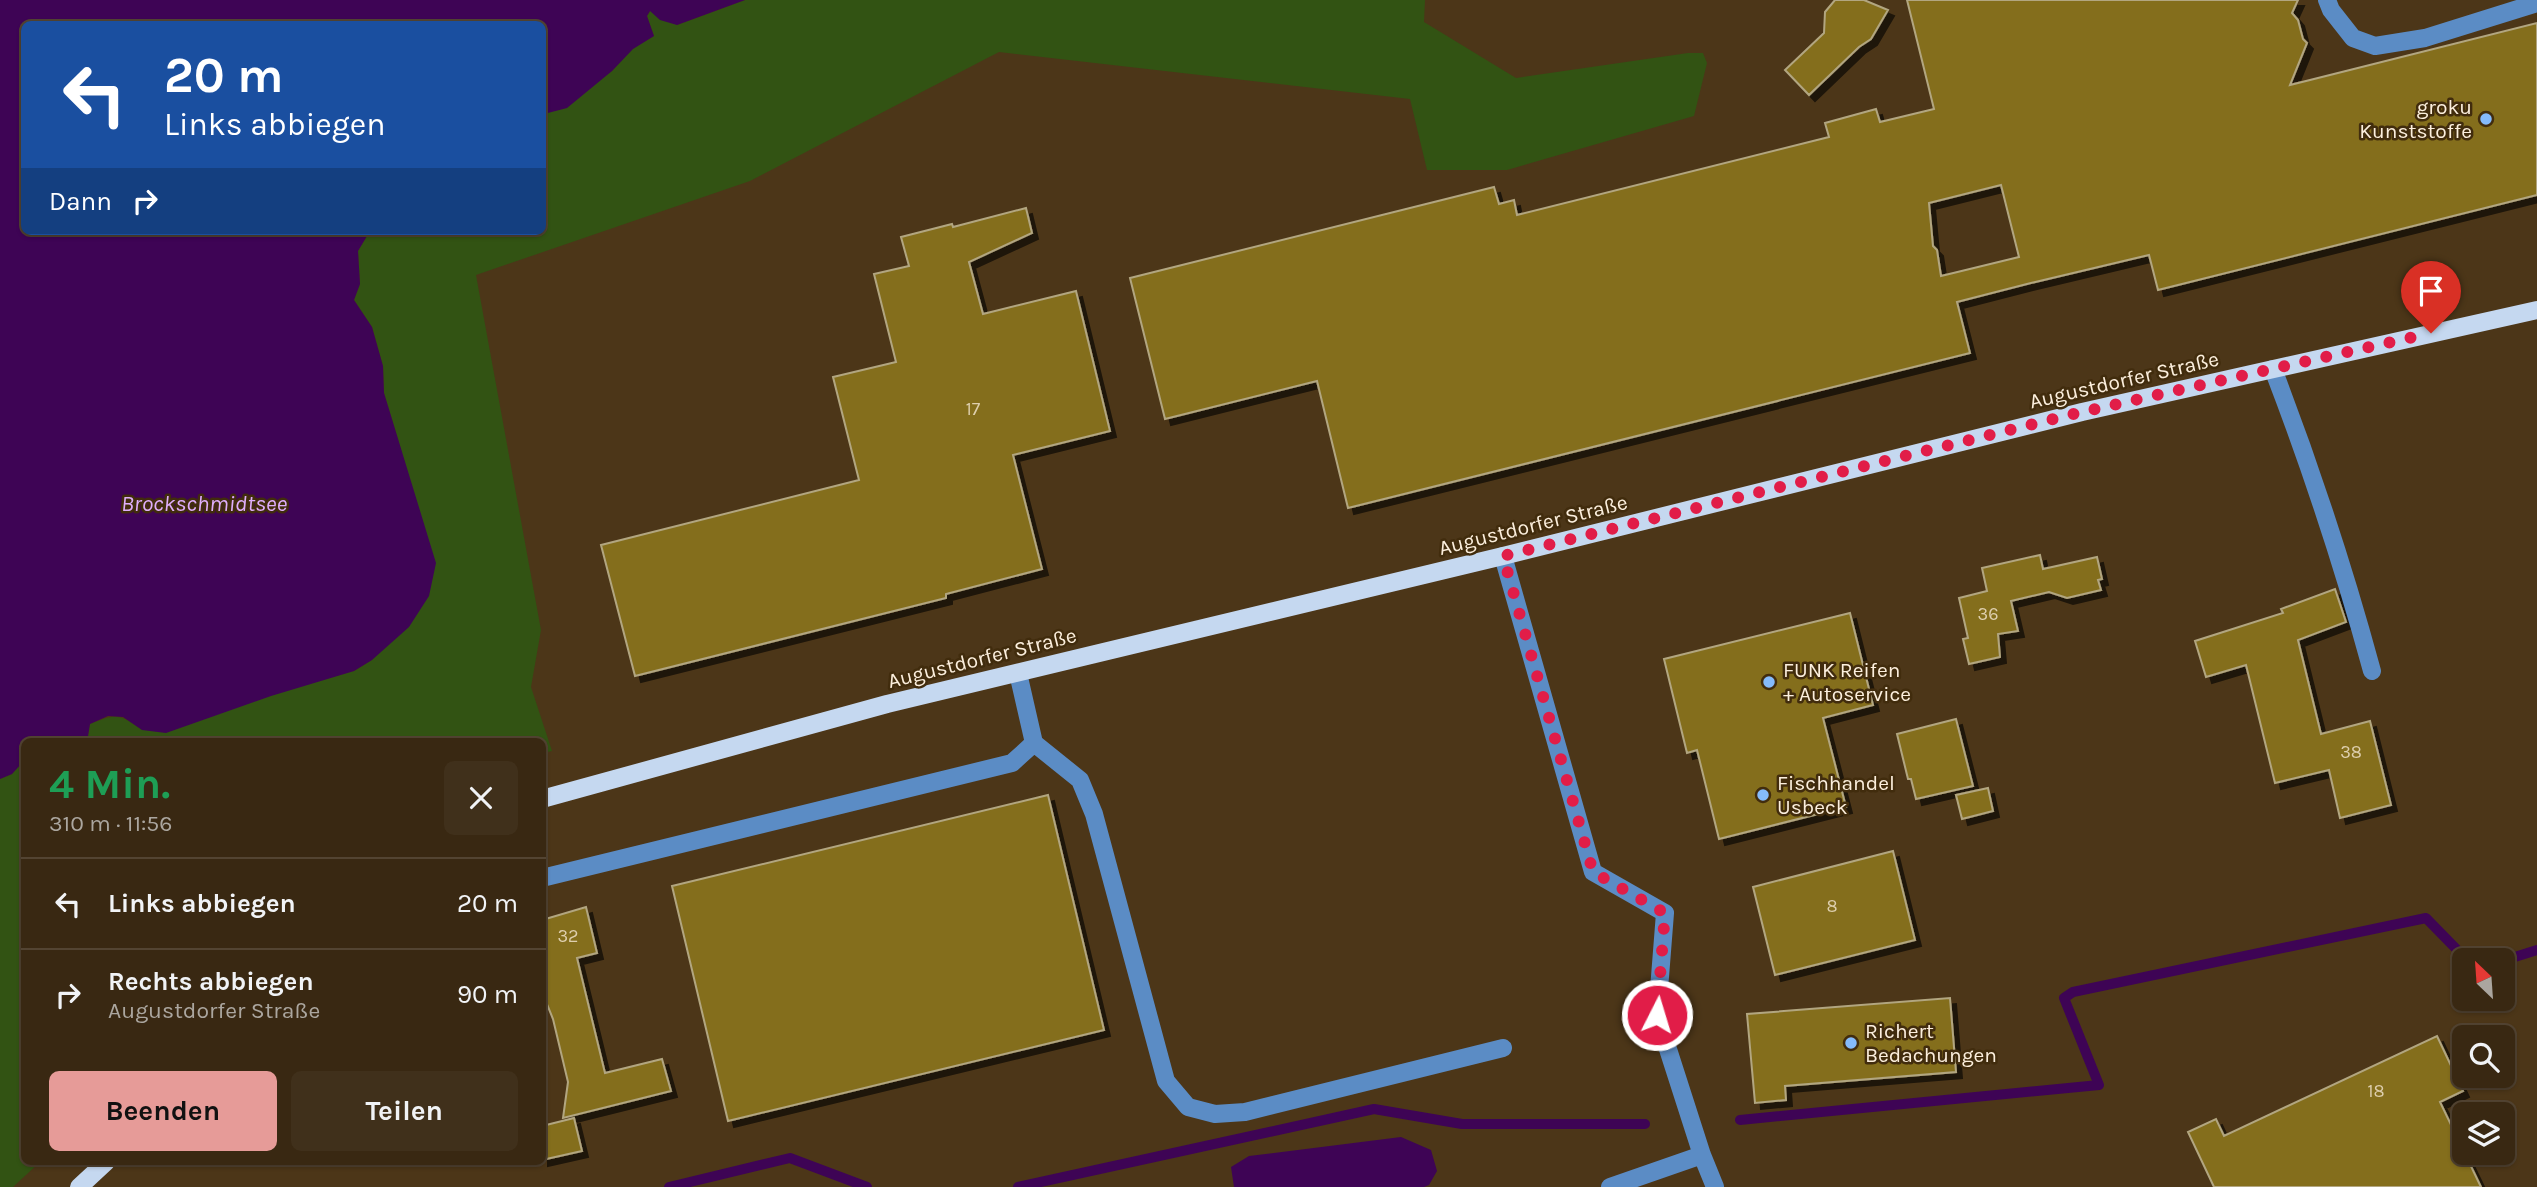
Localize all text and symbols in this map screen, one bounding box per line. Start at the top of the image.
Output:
text: 20 m [164,47,284,104]
icon: left [49,49,140,140]
place label: groku Kunststoffe [2359,95,2472,143]
text: Links abbiegen [164,106,386,143]
marker: groku Kunststoffe [2478,111,2494,127]
icon: right [126,182,164,220]
text: Dann [49,186,112,217]
pin [2401,261,2461,333]
icon: arrive [2412,272,2450,310]
street label: Augustdorfer Straße [2027,347,2221,413]
house number: 17 [966,398,981,420]
water label: Brockschmidtsee [121,490,287,517]
street label: Augustdorfer Straße [1436,490,1630,560]
house number: 36 [1978,603,1998,625]
street label: Augustdorfer Straße [885,623,1079,693]
place label: FUNK Reifen + Autoservice [1783,658,1911,706]
marker: FUNK Reifen + Autoservice [1761,674,1777,690]
house number: 38 [2340,741,2362,763]
text: 4 Min. [49,759,170,809]
button: close [444,761,518,835]
place label: Fischhandel Usbeck [1777,771,1895,819]
marker: Fischhandel Usbeck [1755,787,1771,803]
text: 310 m · 11:56 [49,810,173,837]
icon: left [49,885,87,923]
text: Links abbiegen [108,888,296,919]
text: 20 m [457,888,518,919]
house number: 8 [1826,895,1838,917]
house number: 32 [557,925,579,947]
north arrow [2452,948,2515,1012]
map controls [2452,948,2515,1165]
text: Rechts abbiegen [108,966,314,997]
icon: right [49,976,87,1014]
position arrow [1620,978,1694,1052]
text: 90 m [457,979,518,1010]
text: Augustdorfer Straße [108,997,320,1024]
place label: Richert Bedachungen [1865,1019,1997,1067]
button: search [2452,1025,2515,1088]
marker: Richert Bedachungen [1843,1035,1859,1051]
button: Beenden [49,1071,277,1151]
button: Teilen [291,1071,518,1151]
house number: 18 [2367,1080,2385,1102]
button: layers [2452,1102,2515,1165]

